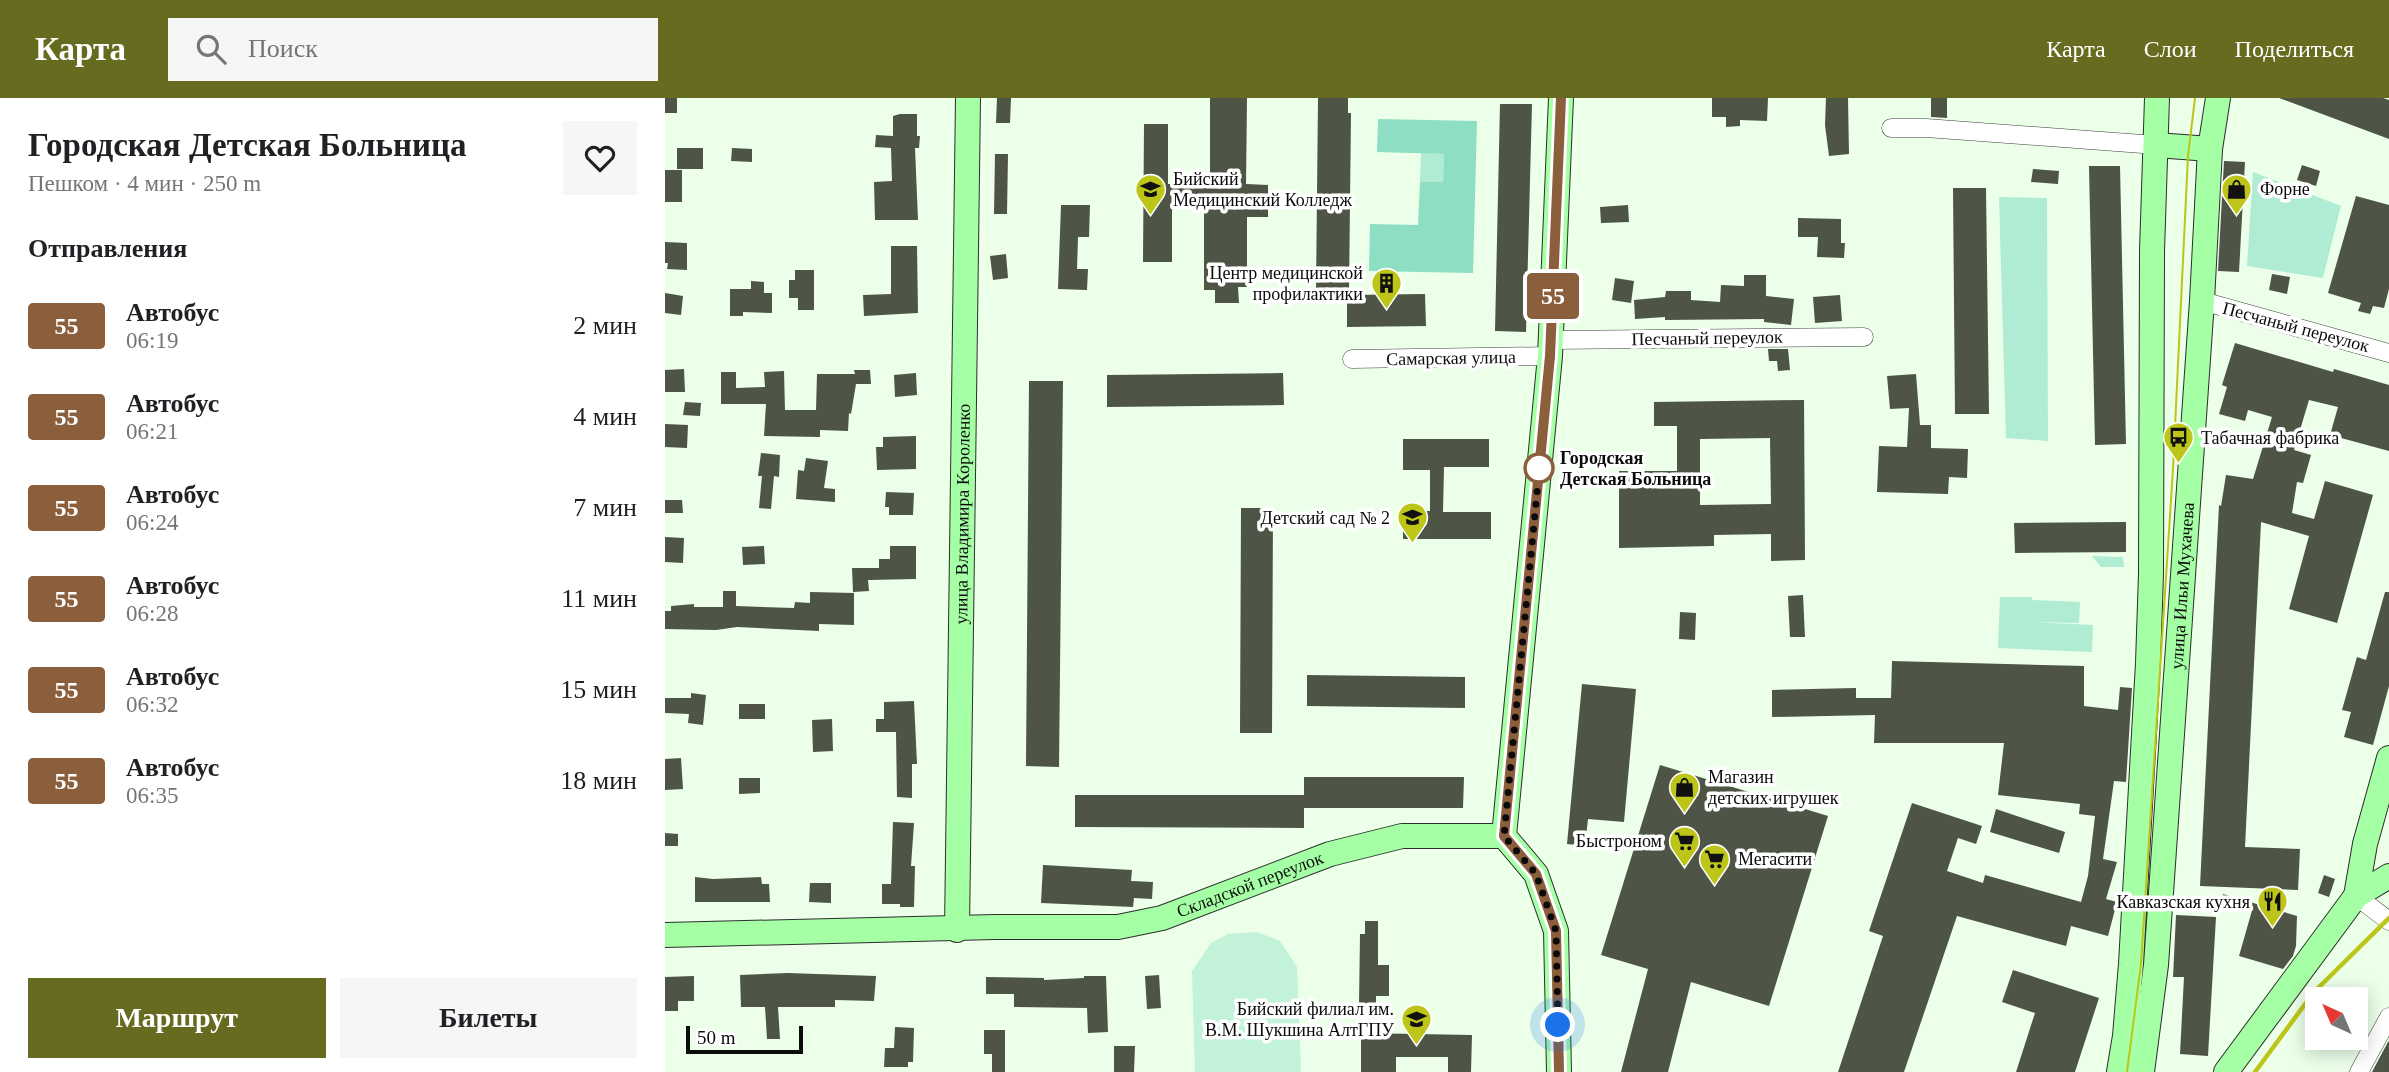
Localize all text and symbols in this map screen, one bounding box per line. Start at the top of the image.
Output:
search box [168,18,658,81]
icon: search [192,30,230,68]
text: Карта [35,31,126,67]
text: Поиск [248,34,318,63]
text: Карта [2046,36,2106,62]
text: Слои [2144,36,2197,62]
text: Поделиться [2235,36,2354,62]
button: heart [563,121,637,195]
text: Городская Детская Больница [28,127,466,163]
place label: Бийский Медицинский Колледж [1173,169,1352,210]
text: Пешком · 4 мин · 250 m [28,171,261,196]
school or university icon: Бийский Медицинский Колледж [1133,172,1167,216]
shop icon: Форне [2220,172,2254,216]
place label: Форне [2260,179,2310,199]
text: Отправления [28,234,187,263]
place label: Центр медицинской профилактики [1210,263,1363,304]
building icon: Центр медицинской профилактики [1369,266,1403,310]
line badge: 55 [1521,273,1585,319]
text: 55 [1541,283,1565,309]
text: Автобус [126,298,219,327]
street label: Песчаный переулок [2220,298,2372,356]
text: 2 мин [573,311,637,340]
text: 55 [55,313,79,339]
street label: Песчаный переулок [1631,327,1783,349]
text: 06:19 [126,328,178,353]
street label: Самарская улица [1386,347,1516,369]
text: Автобус [126,389,219,418]
text: 4 мин [573,402,637,431]
text: 55 [55,404,79,430]
street label: улица Владимира Короленко [951,404,974,624]
text: 06:21 [126,419,178,444]
bus stop icon: Табачная фабрика [2161,421,2195,465]
place label: Табачная фабрика [2201,428,2339,448]
place label: Городская Детская Больница [1560,448,1711,489]
marker: Городская Детская Больница [1524,453,1554,483]
text: Автобус [126,480,219,509]
text: 7 мин [573,493,637,522]
text: 55 [55,495,79,521]
school or university icon: Детский сад № 2 [1396,501,1430,545]
street label: улица Ильи Мухачева [2167,502,2198,670]
place label: Детский сад № 2 [1260,508,1390,528]
text: 06:24 [126,510,178,535]
text: Автобус [126,571,219,600]
text: 11 мин [561,584,637,613]
text: 55 [55,586,79,612]
text: 06:28 [126,601,178,626]
text: Автобус [126,662,219,691]
text: 15 мин [560,675,637,704]
text: 55 [55,677,79,703]
text: 06:32 [126,692,178,717]
text: Автобус [126,753,219,782]
text: 18 мин [560,766,637,795]
place label: Магазин детских игрушек [1708,767,1839,808]
text: 55 [55,768,79,794]
shop icon: Магазин детских игрушек [1668,770,1702,814]
text: 06:35 [126,783,178,808]
supermarket icon: Быстроном [1668,824,1702,868]
place label: Быстроном [1576,831,1662,851]
supermarket icon: Мегасити [1698,842,1732,886]
street label: Складской переулок [1174,848,1326,921]
place label: Мегасити [1738,849,1813,869]
restaurant icon: Кавказская кухня [2256,885,2290,929]
place label: Кавказская кухня [2117,892,2250,912]
button: Маршрут [28,978,326,1058]
button: Билеты [340,978,637,1058]
north arrow [2305,987,2368,1050]
map controls [2305,987,2368,1050]
place label: Бийский филиал им. В.М. Шукшина АлтГПУ [1205,999,1394,1040]
school or university icon: Бийский филиал им. В.М. Шукшина АлтГПУ [1400,1002,1434,1046]
your location [1540,1007,1575,1042]
scale bar [686,1023,803,1055]
text: 50 m [697,1027,736,1048]

